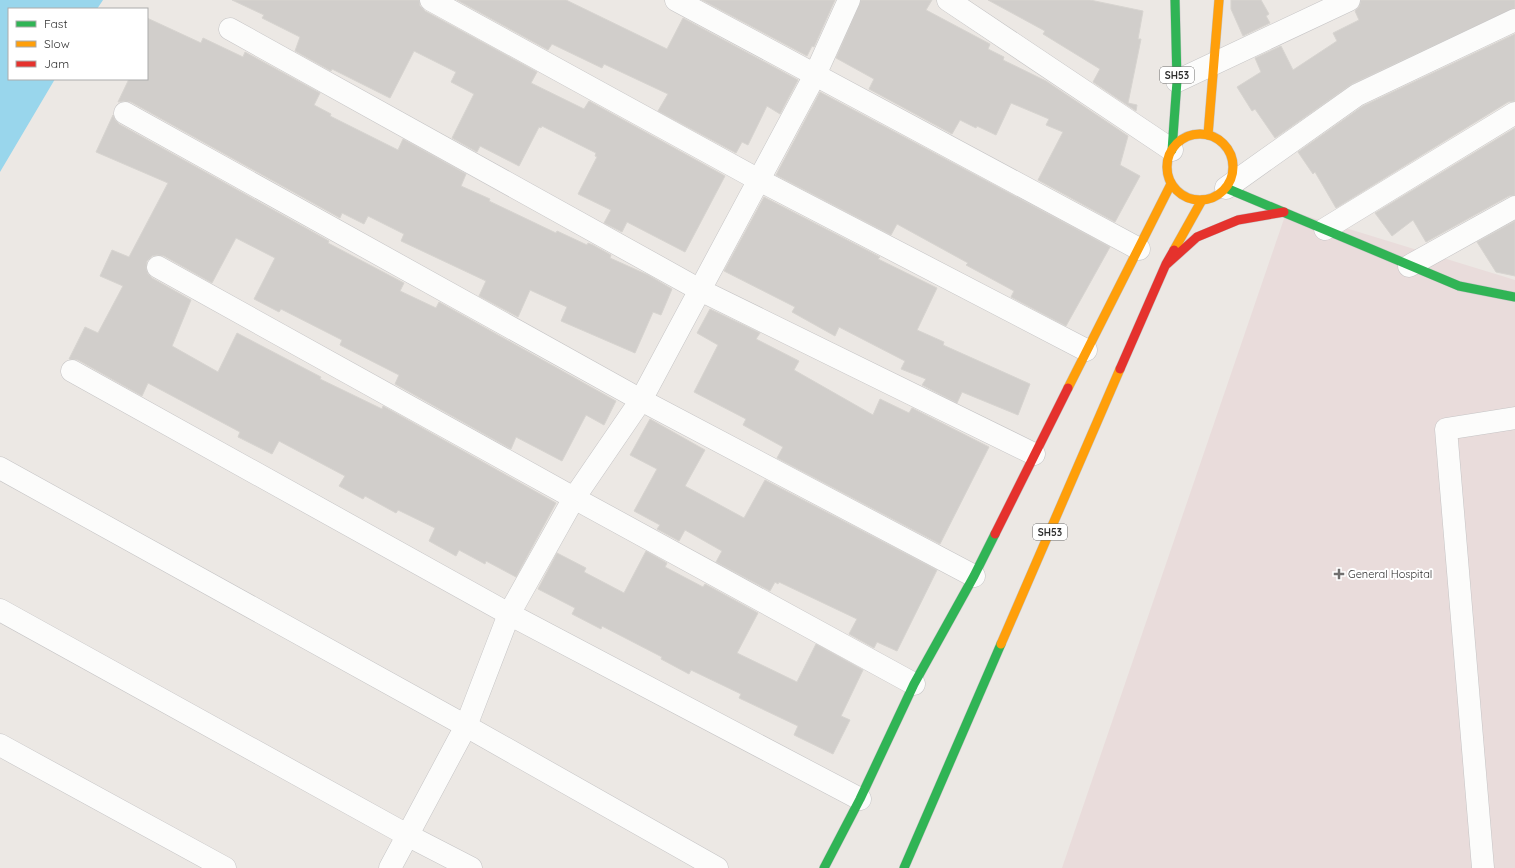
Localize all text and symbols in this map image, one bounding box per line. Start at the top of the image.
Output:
legend [8,8,148,80]
text: Fast [44,16,68,31]
text: Slow [44,36,70,51]
text: Jam [44,56,69,71]
road number: SH53 [1160,67,1194,83]
road number: SH53 [1033,524,1067,540]
place label: General Hospital [1348,567,1432,581]
marker: General Hospital [1333,568,1345,580]

